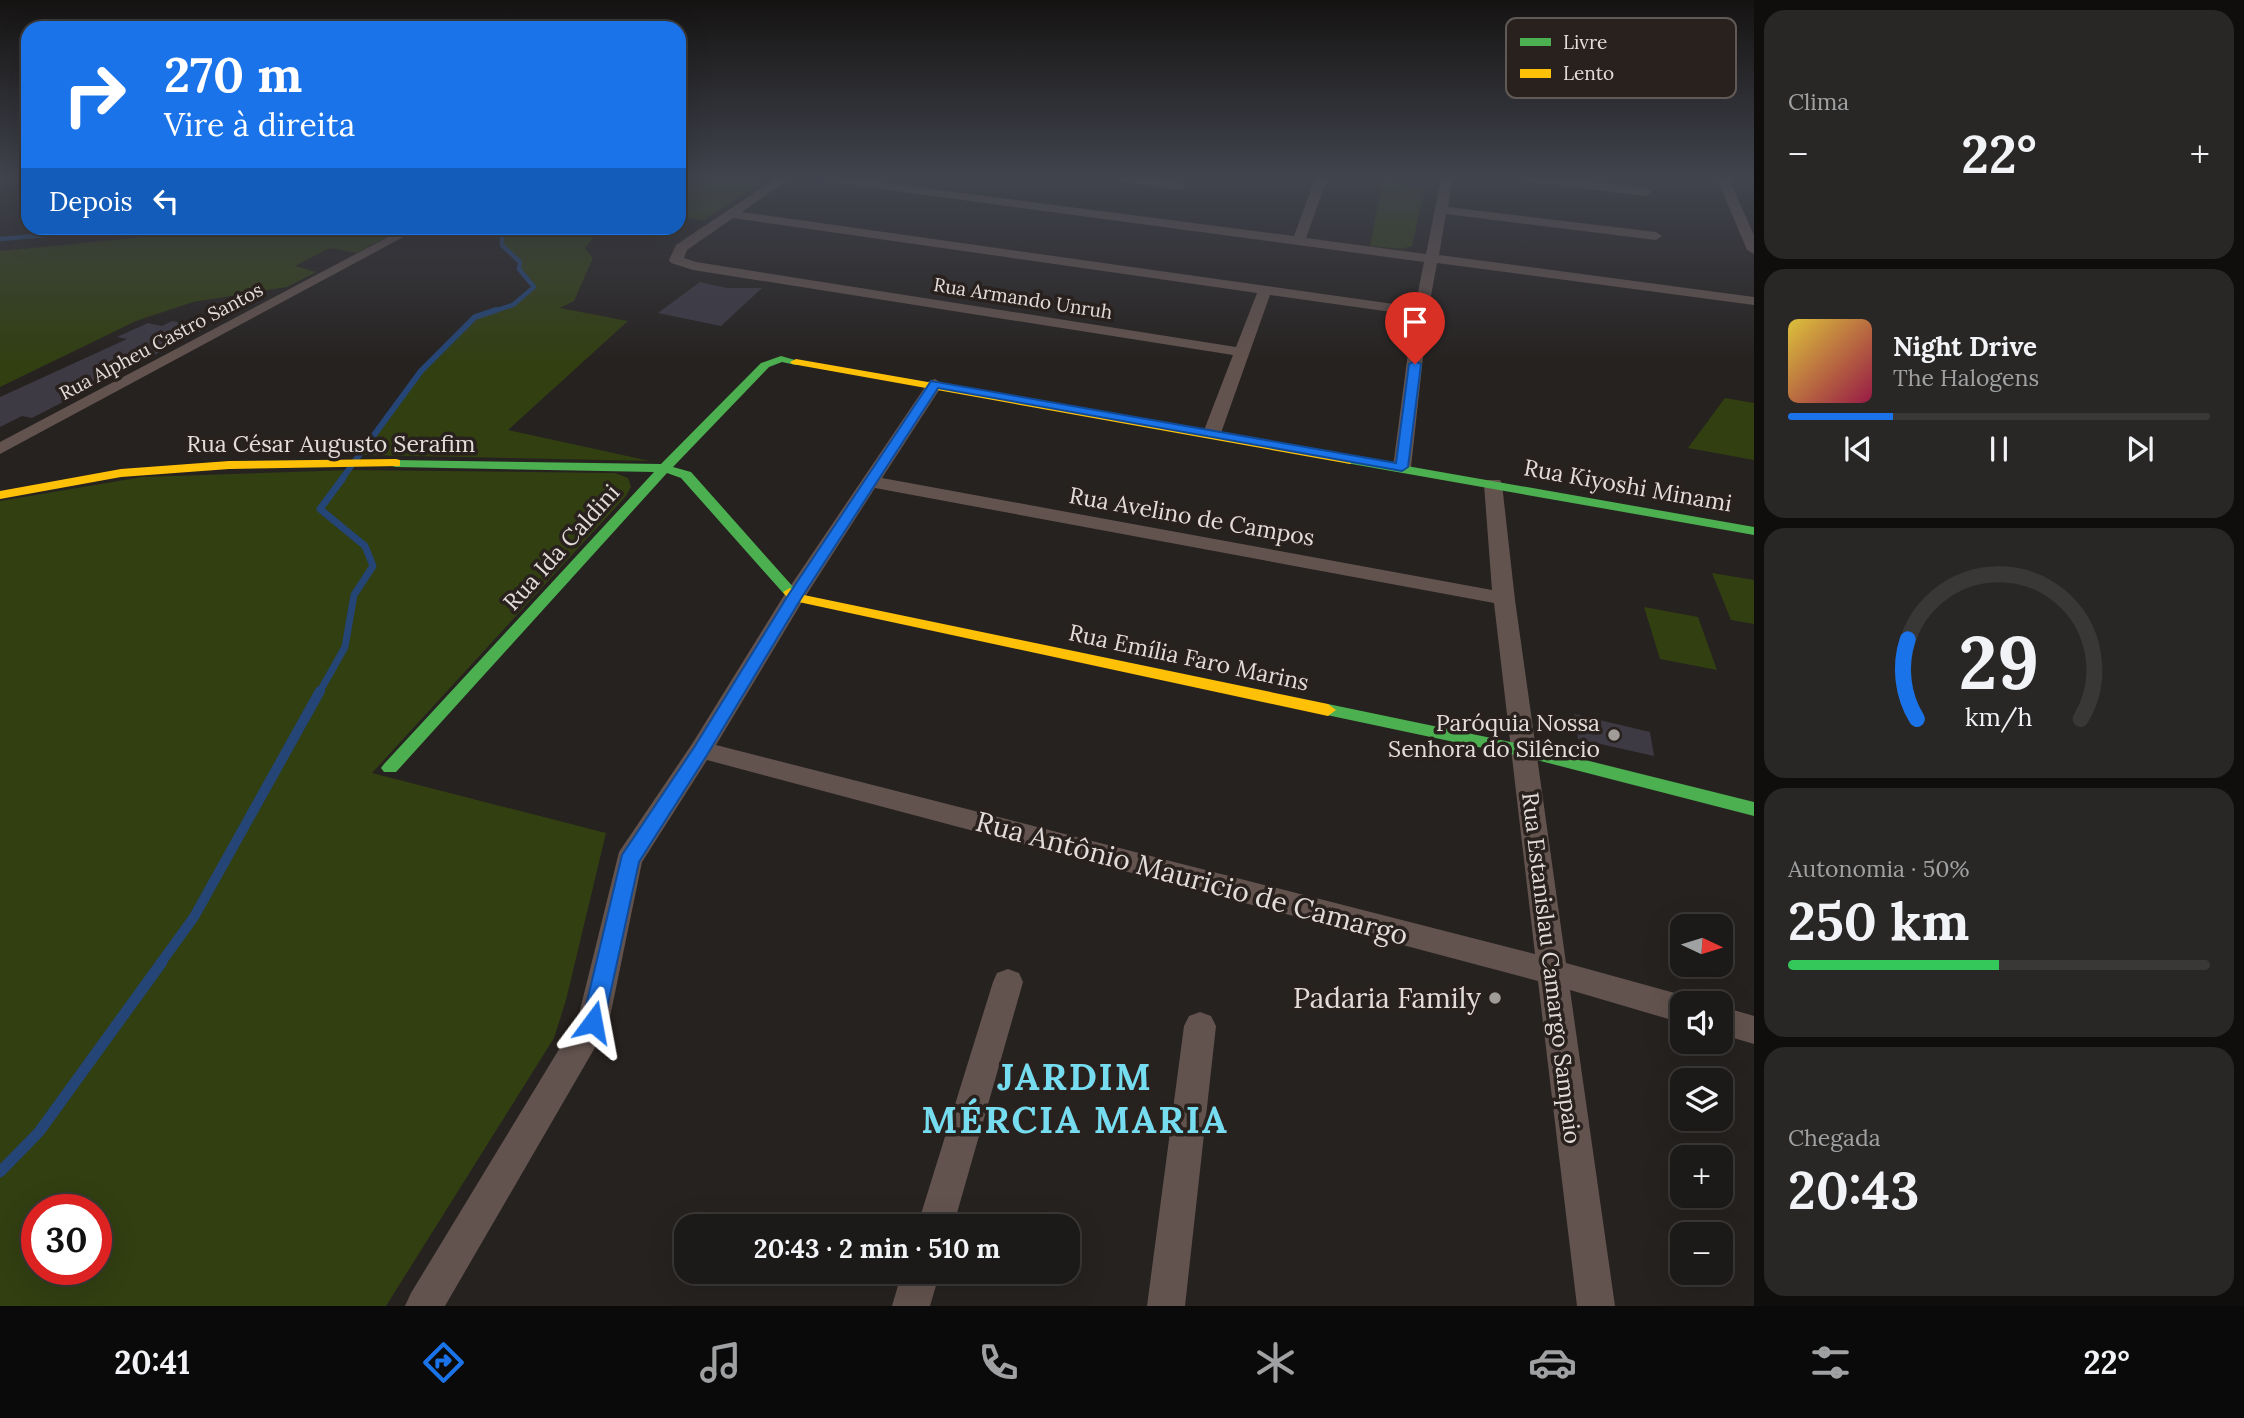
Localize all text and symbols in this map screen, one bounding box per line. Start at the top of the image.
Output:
legend [1506,18,1736,98]
text: Livre [1563,30,1607,54]
text: 270 m [164,43,302,105]
icon: right [49,49,140,140]
text: Lento [1563,61,1614,85]
text: Clima [1788,87,1849,116]
text: Vire à direita [164,104,355,145]
text: 22° [1961,121,2037,187]
text: − [1788,130,1808,178]
text: + [2190,130,2210,178]
icon: left [147,182,185,220]
text: Depois [49,185,133,218]
street label: Rua Armando Unruh [932,272,1114,324]
street label: Rua Alpheu Castro Santos [55,277,267,405]
pin [1385,292,1445,364]
icon: arrive [1396,303,1434,341]
text: Night Drive [1893,330,2037,363]
text: The Halogens [1893,363,2039,392]
street label: Rua César Augusto Serafim [187,429,475,458]
icon: previous [1839,430,1877,468]
icon: pause [1980,430,2018,468]
icon: next [2121,430,2159,468]
street label: Rua Kiyoshi Minami [1522,452,1734,518]
street label: Rua Ida Caldini [497,478,625,616]
street label: Rua Avelino de Campos [1067,480,1317,552]
text: 29 [1959,616,2039,709]
street label: Rua Emília Faro Marins [1066,617,1312,697]
text: km/h [1965,701,2033,733]
place label: Paróquia Nossa Senhora do Silêncio [1388,708,1600,763]
marker: Paróquia Nossa Senhora do Silêncio [1606,727,1622,743]
street label: Rua Estanislau Camargo Sampaio [1516,791,1588,1145]
street label: Rua Antônio Mauricio de Camargo [972,803,1412,953]
text: Autonomia · 50% [1788,854,1969,883]
text: 250 km [1788,888,1969,954]
north arrow [1670,914,1732,976]
map controls [1670,914,1733,1285]
place label: Padaria Family [1293,980,1481,1016]
position arrow [556,985,630,1059]
marker: Padaria Family [1487,990,1503,1006]
button: sound [1670,991,1733,1054]
district label: JARDIM MÉRCIA MARIA [921,1053,1229,1143]
button: layers [1670,1068,1733,1131]
text: Chegada [1788,1123,1881,1152]
button: + [1670,1145,1733,1208]
text: 20:43 [1788,1157,1919,1223]
speed limit sign: 30 [21,1194,112,1285]
button: − [1670,1222,1733,1285]
text: 20:43 · 2 min · 510 m [754,1232,1000,1265]
icon: directions [419,1338,468,1387]
icon: music [696,1338,745,1387]
icon: phone [974,1338,1023,1387]
icon: climate [1251,1338,1300,1387]
icon: car [1528,1338,1577,1387]
icon: filters [1806,1338,1855,1387]
text: 20:41 [114,1342,190,1383]
text: 22° [2083,1342,2130,1383]

